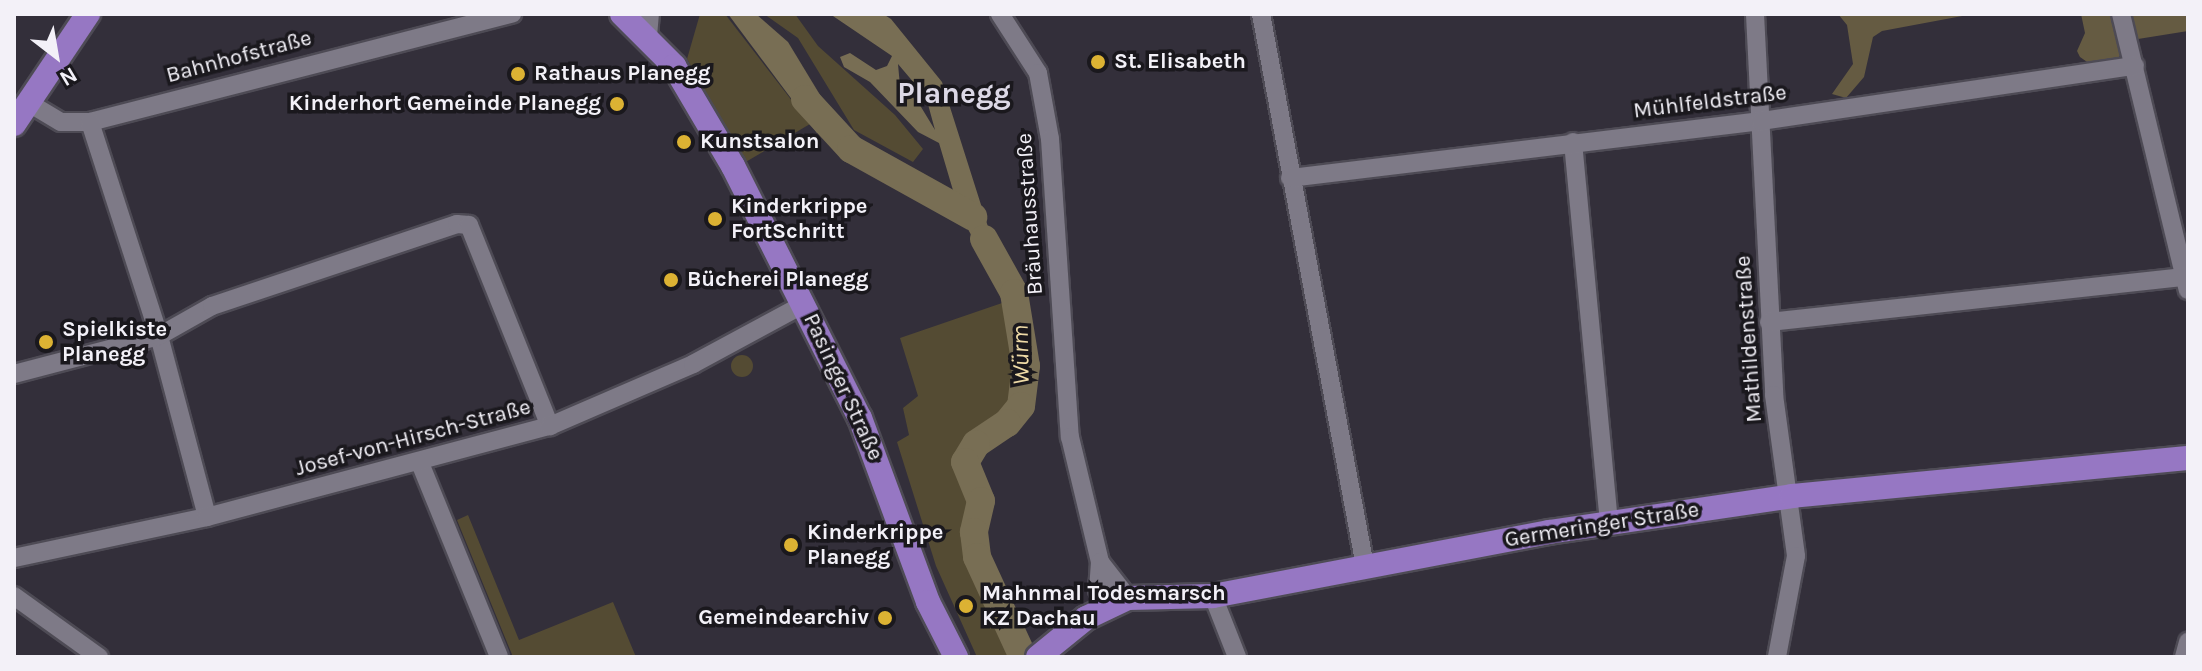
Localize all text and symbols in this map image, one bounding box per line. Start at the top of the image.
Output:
north arrow [16,16,96,96]
street label: Bahnhofstraße [163,25,315,89]
place label: St. Elisabeth [1114,49,1246,75]
marker: St. Elisabeth [1089,53,1107,71]
text: N [55,61,82,92]
place label: Rathaus Planegg [534,61,711,87]
marker: Rathaus Planegg [509,65,527,83]
district label: Planegg [897,75,1011,111]
street label: Mühlfeldstraße [1632,80,1788,124]
place label: Kinderhort Gemeinde Planegg [289,91,601,117]
marker: Kinderhort Gemeinde Planegg [608,95,626,113]
place label: Kunstsalon [700,129,820,155]
street label: Bräuhausstraße [1011,132,1049,296]
marker: Kunstsalon [675,133,693,151]
place label: Kinderkrippe FortSchritt [731,193,867,244]
marker: Kinderkrippe FortSchritt [706,210,724,228]
street label: Mathildenstraße [1730,255,1768,423]
place label: Bücherei Planegg [687,267,868,293]
marker: Bücherei Planegg [662,271,680,289]
street label: Pasinger Straße [797,309,889,465]
place label: Spielkiste Planegg [62,316,167,368]
water label: Würm [1006,325,1036,385]
marker: Spielkiste Planegg [37,333,55,351]
street label: Josef-von-Hirsch-Straße [292,394,534,482]
street label: Germeringer Straße [1503,497,1701,553]
place label: Kinderkrippe Planegg [807,519,943,570]
marker: Kinderkrippe Planegg [782,536,800,554]
place label: Mahnmal Todesmarsch KZ Dachau [982,580,1226,632]
marker: Mahnmal Todesmarsch KZ Dachau [957,597,975,615]
place label: Gemeindearchiv [698,605,869,631]
marker: Gemeindearchiv [876,609,894,627]

